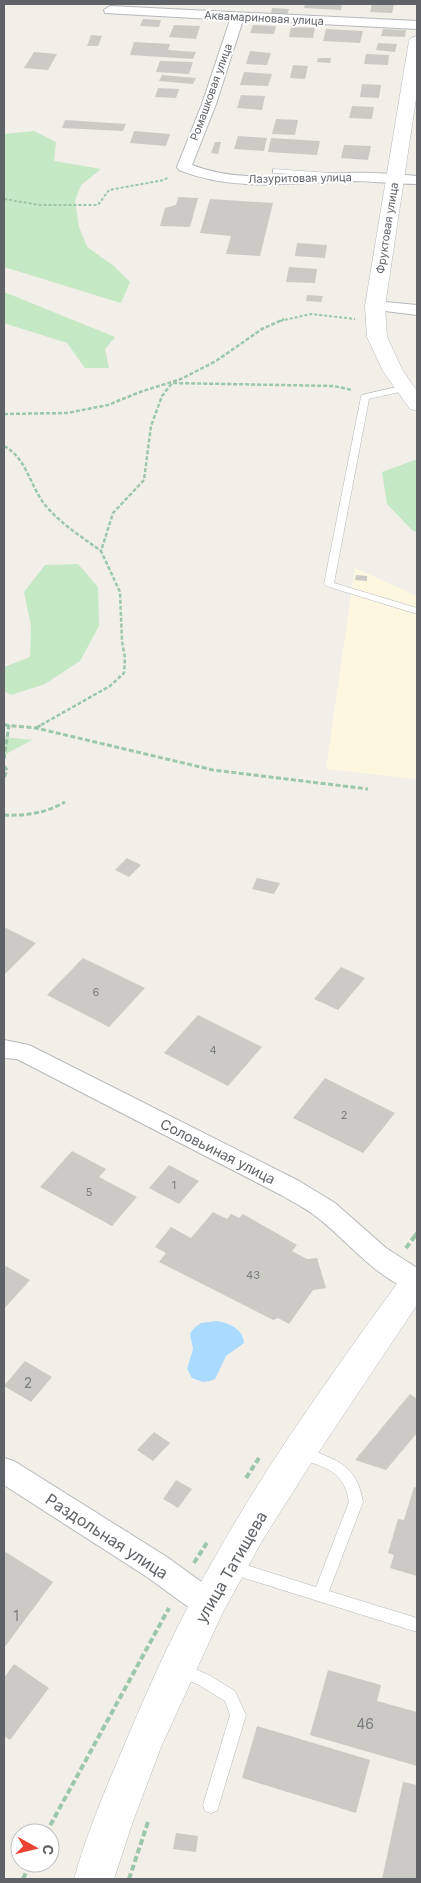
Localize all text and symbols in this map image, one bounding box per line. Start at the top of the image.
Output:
street label: Аквамариновая улица [204,8,324,28]
street label: Ромашковая улица [187,41,235,143]
street label: Лазуритовая улица [248,170,352,186]
street label: Фруктовая улица [373,181,401,275]
house number: 6 [93,985,100,999]
house number: 4 [209,1043,217,1057]
house number: 2 [341,1108,347,1122]
street label: Соловьиная улица [158,1115,278,1187]
house number: 1 [172,1178,176,1192]
house number: 5 [86,1185,93,1199]
house number: 43 [246,1268,260,1282]
house number: 2 [24,1374,32,1391]
street label: Раздольная улица [42,1489,172,1583]
street label: улица Татищева [191,1508,271,1626]
house number: 1 [13,1607,19,1624]
house number: 46 [356,1715,374,1732]
north arrow [10,1823,60,1873]
text: С [39,1844,58,1856]

